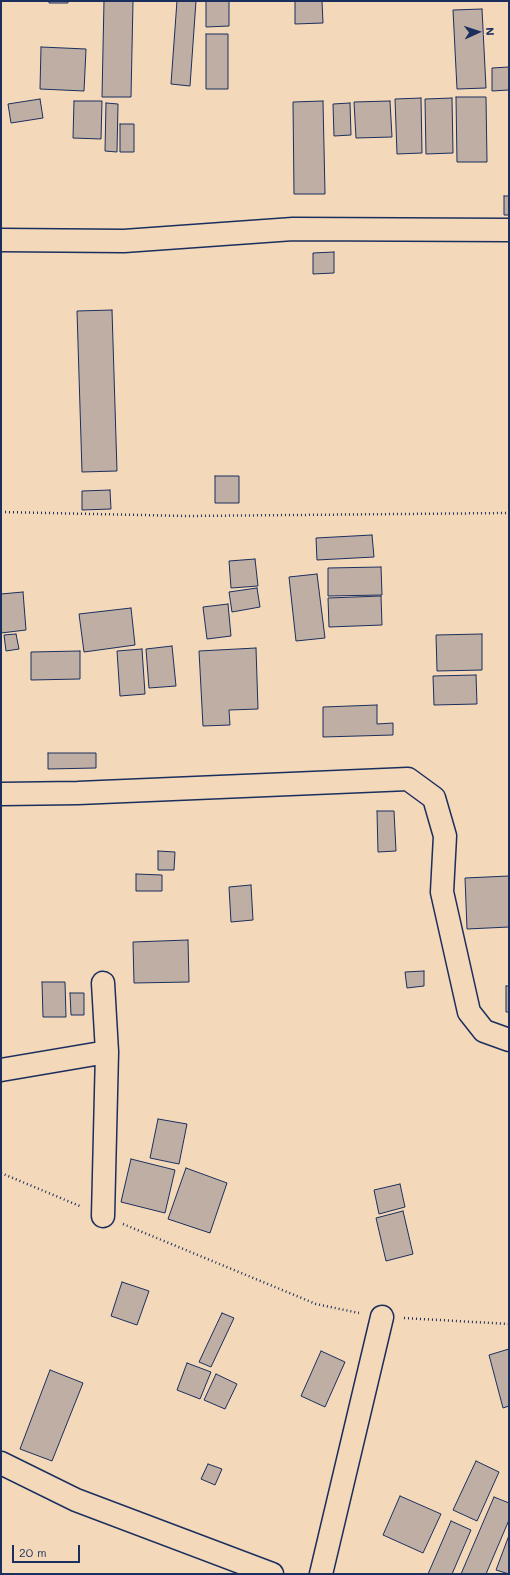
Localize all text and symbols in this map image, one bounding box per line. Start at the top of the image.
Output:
north arrow [458,12,498,52]
text: N [483,27,498,36]
scale bar [14,1537,82,1563]
text: 20 m [19,1544,47,1560]

